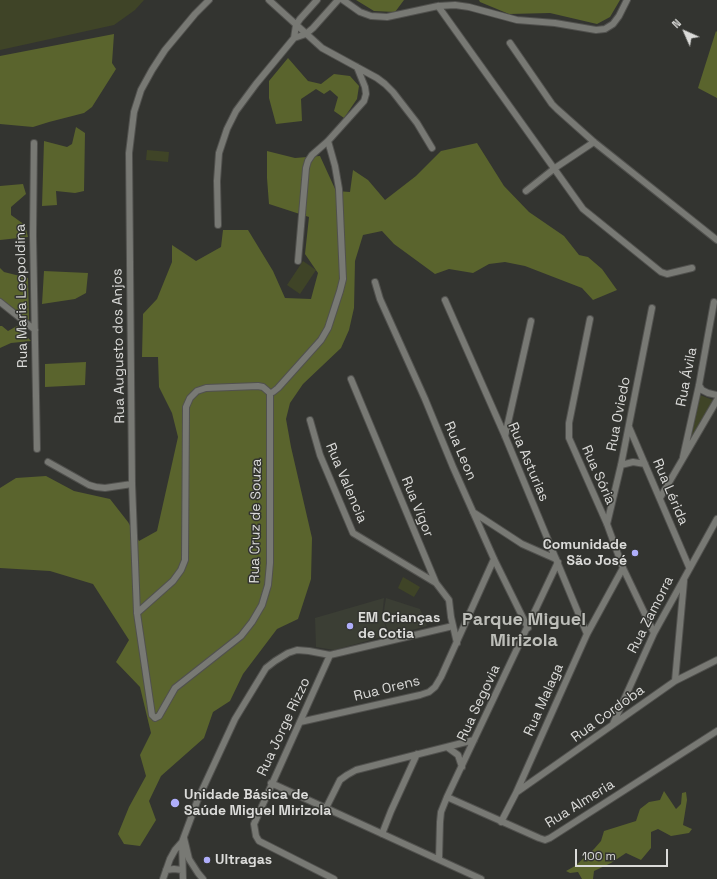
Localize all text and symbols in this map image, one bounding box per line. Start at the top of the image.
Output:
north arrow [665,12,705,52]
text: N [669,16,684,31]
street label: Rua Maria Leopoldina [12,224,32,368]
street label: Rua Augusto dos Anjos [109,268,129,424]
street label: Rua Ávila [673,346,701,408]
street label: Rua Oviedo [604,375,634,453]
street label: Rua Leon [440,419,480,483]
street label: Rua Asturias [504,420,552,504]
street label: Rua Valencia [322,440,370,526]
street label: Rua Sória [578,443,618,507]
street label: Rua Lérida [648,456,692,528]
street label: Rua Cruz de Souza [247,458,265,584]
street label: Rua Vigor [397,474,437,540]
place label: Comunidade São José [543,537,627,570]
marker: Comunidade São José [630,548,640,558]
street label: Rua Zamorra [624,574,678,656]
district label: Parque Miguel Mirizola [462,609,586,652]
place label: EM Crianças de Cotia [358,610,440,642]
marker: EM Crianças de Cotia [345,621,355,631]
street label: Rua Malaga [521,661,567,739]
street label: Rua Segovia [454,662,504,744]
street label: Rua Orens [352,673,422,705]
street label: Rua Jorge Rizzo [254,675,314,779]
street label: Rua Cordoba [568,682,648,746]
street label: Rua Almeria [542,776,618,832]
place label: Unidade Básica de Saúde Miguel Mirizola [184,787,331,820]
marker: Unidade Básica de Saúde Miguel Mirizola [169,797,181,809]
scale bar [577,841,670,867]
text: 100 m [582,848,616,864]
place label: Ultragas [215,852,272,868]
marker: Ultragas [202,855,212,865]

